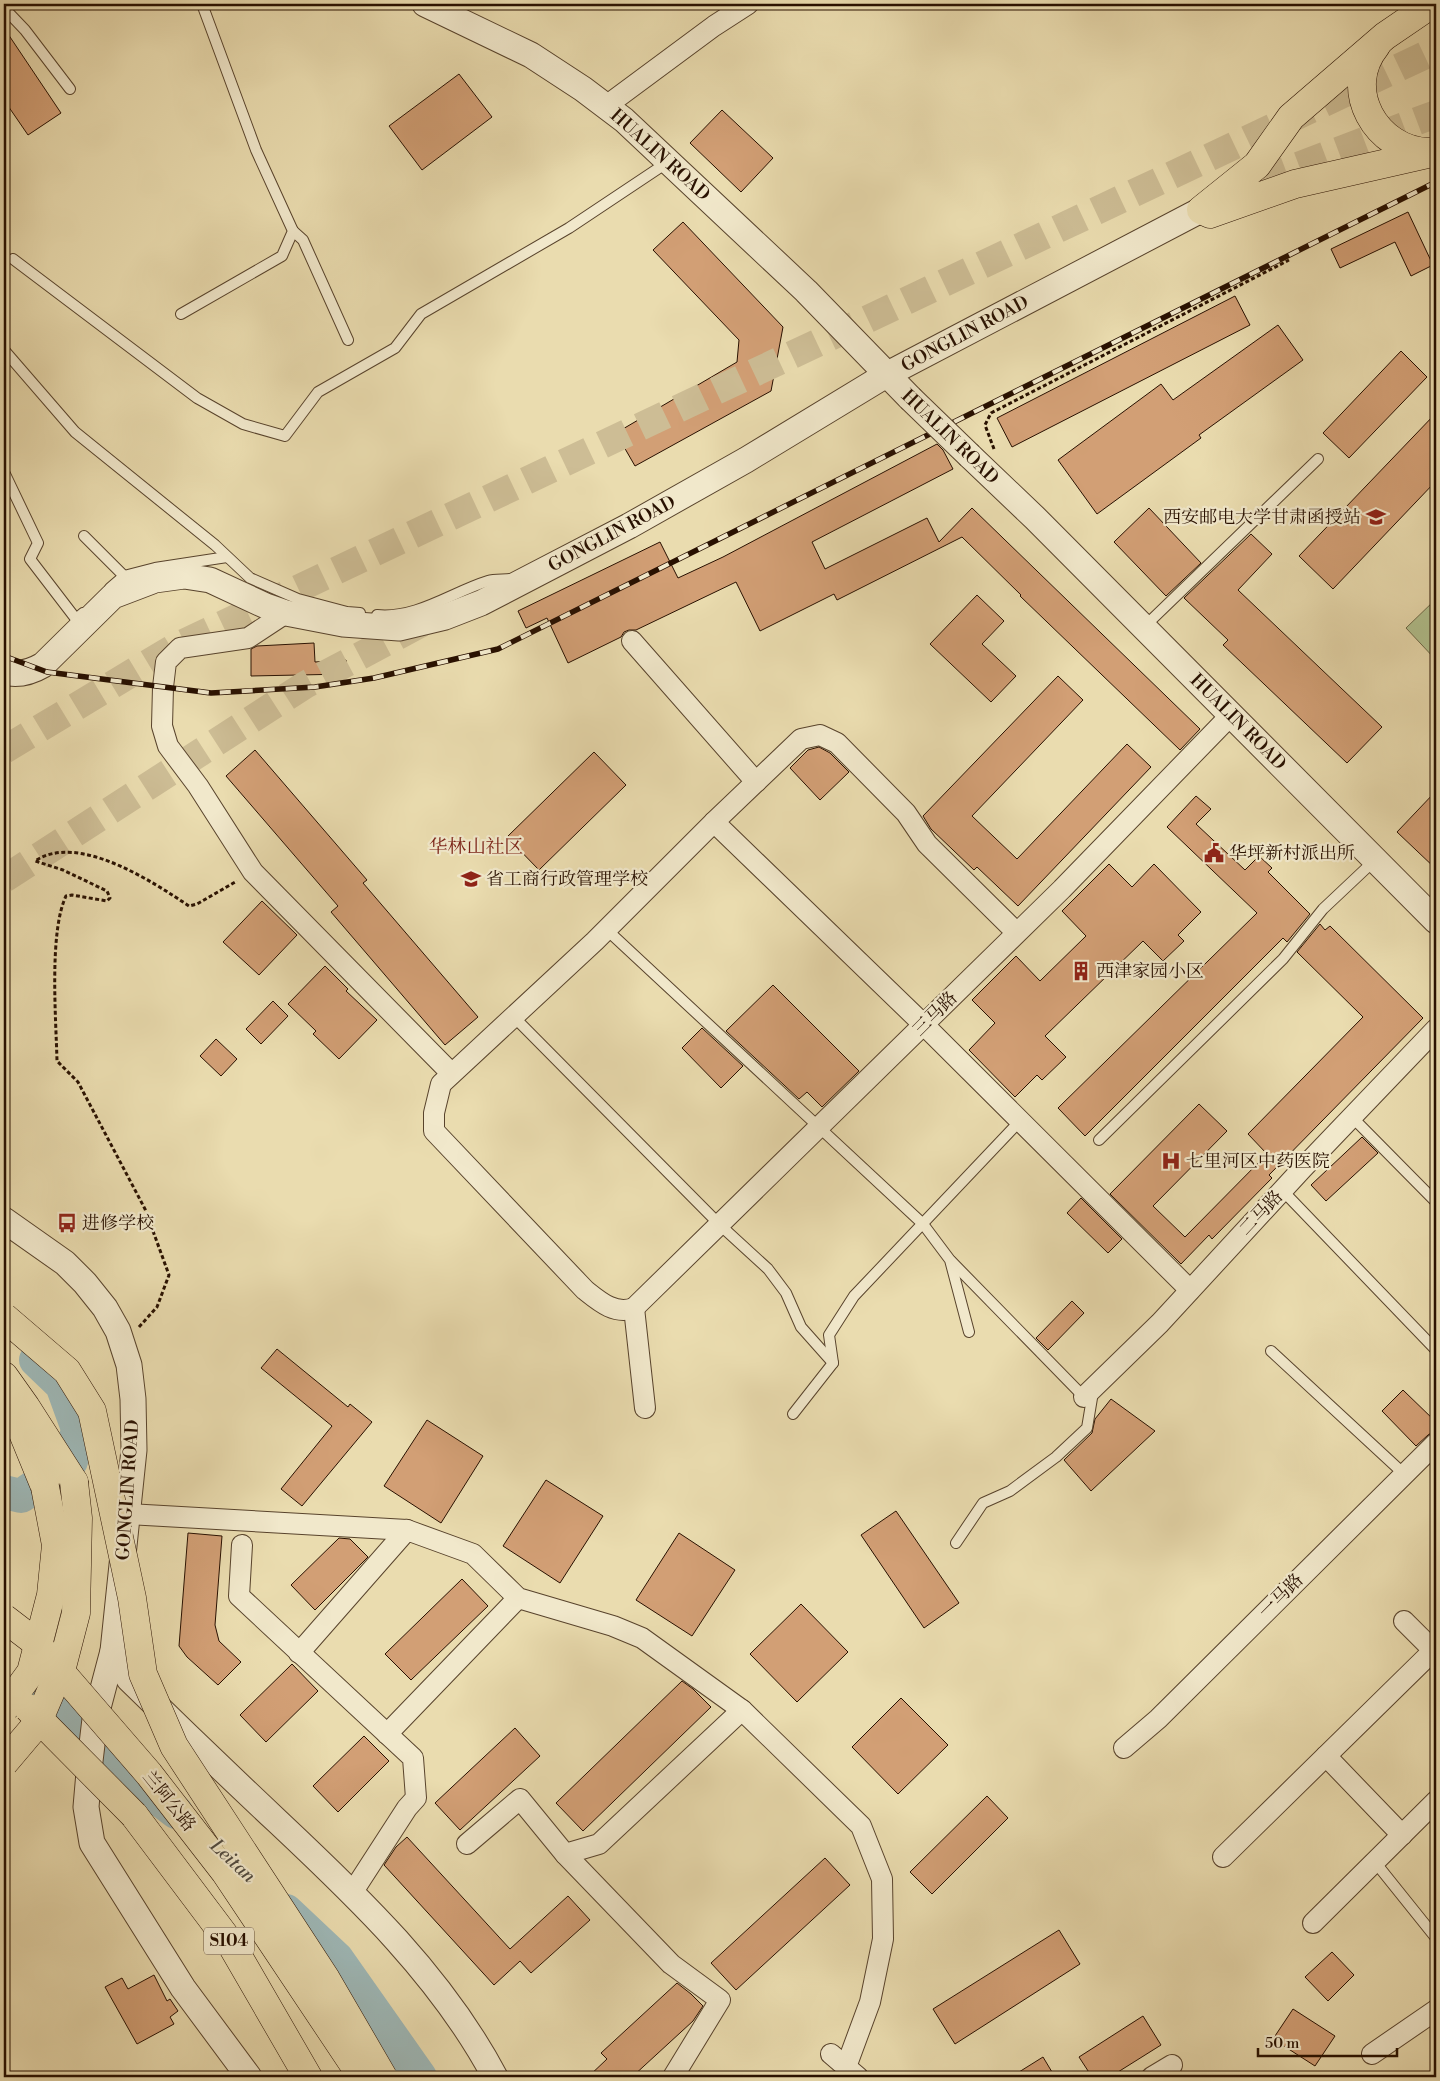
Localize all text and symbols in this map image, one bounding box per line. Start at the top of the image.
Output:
street label: HUALIN ROAD [605,104,715,206]
street label: GONGLIN ROAD [897,291,1033,377]
street label: HUALIN ROAD [896,385,1004,489]
street label: GONGLIN ROAD [544,491,680,577]
place label: 西安邮电大学甘肃函授站 [1163,506,1361,529]
school or university icon: 西安邮电大学甘肃函授站 [1365,506,1387,528]
street label: HUALIN ROAD [1185,669,1291,775]
district label: 华林山社区 [428,835,524,859]
public building icon: 华坪新村派出所 [1203,842,1225,864]
place label: 华坪新村派出所 [1229,842,1355,865]
school or university icon: 省工商行政管理学校 [460,868,482,890]
place label: 省工商行政管理学校 [486,868,648,891]
building icon: 西津家园小区 [1070,960,1092,982]
place label: 西津家园小区 [1096,960,1204,983]
street label: 三马路 [908,987,962,1041]
hospital icon: 七里河区中药医院 [1160,1150,1182,1172]
place label: 七里河区中药医院 [1186,1150,1330,1173]
street label: 二马路 [1234,1185,1288,1241]
bus stop icon: 进修学校 [56,1212,78,1234]
place label: 进修学校 [82,1212,154,1235]
street label: GONGLIN ROAD [112,1419,144,1561]
street label: 一马路 [1254,1569,1308,1623]
street label: 兰阿公路 [137,1766,201,1836]
water label: Leitan [205,1833,261,1888]
road number: S104 [204,1928,254,1954]
scale bar [1258,2026,1396,2058]
text: 50 m [1265,2034,1299,2053]

